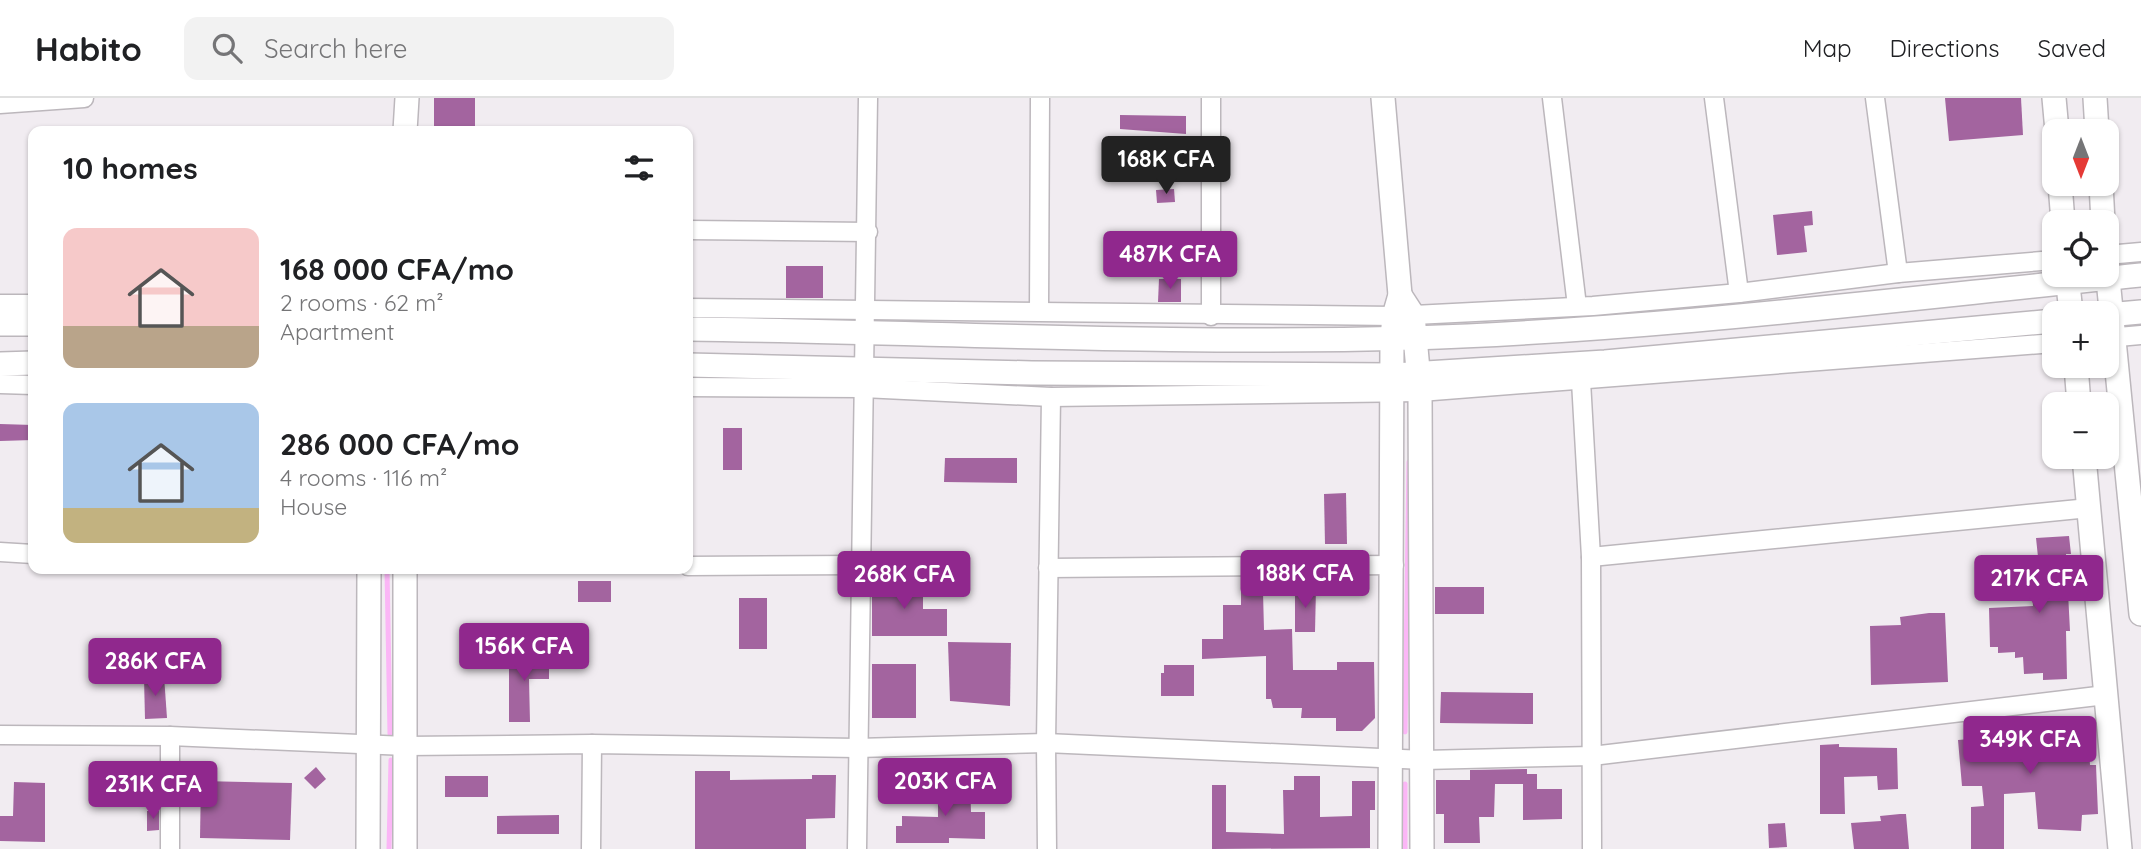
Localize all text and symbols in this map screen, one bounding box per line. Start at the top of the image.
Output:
search box [184,17,674,80]
text: Habito [35,28,142,69]
icon: search [208,29,246,67]
text: Search here [264,32,407,65]
text: Map [1803,33,1852,63]
text: Directions [1890,33,2000,63]
text: Saved [2038,33,2106,63]
north arrow [2042,119,2119,196]
map controls [2042,119,2119,469]
pin: 168K CFA [1094,136,1238,196]
text: 168K CFA [1117,144,1215,173]
text: 10 homes [63,149,198,187]
icon: filters [620,149,658,187]
button: locate [2042,210,2119,287]
pin: 487K CFA [1098,232,1242,291]
text: 487K CFA [1119,239,1221,268]
text: 168 000 CFA/mo [280,250,514,288]
icon: home [119,256,203,340]
text: 2 rooms · 62 m² [280,288,444,317]
button: + [2042,301,2119,378]
text: Apartment [280,317,394,346]
button: − [2042,392,2119,469]
text: 286 000 CFA/mo [280,425,519,463]
icon: home [119,431,203,515]
text: 4 rooms · 116 m² [280,463,447,492]
text: House [280,492,347,521]
pin: 188K CFA [1233,550,1377,610]
pin: 268K CFA [832,552,976,611]
pin: 217K CFA [1967,556,2111,615]
text: 188K CFA [1257,558,1353,587]
text: 268K CFA [853,559,955,588]
text: 217K CFA [1990,563,2088,592]
pin: 156K CFA [452,624,596,683]
text: 156K CFA [475,631,573,660]
pin: 286K CFA [83,638,227,698]
text: 286K CFA [104,646,206,675]
pin: 349K CFA [1958,716,2102,776]
text: 349K CFA [1979,724,2081,753]
pin: 203K CFA [873,758,1017,818]
pin: 231K CFA [81,762,225,821]
text: 203K CFA [894,766,996,795]
text: 231K CFA [104,769,202,798]

